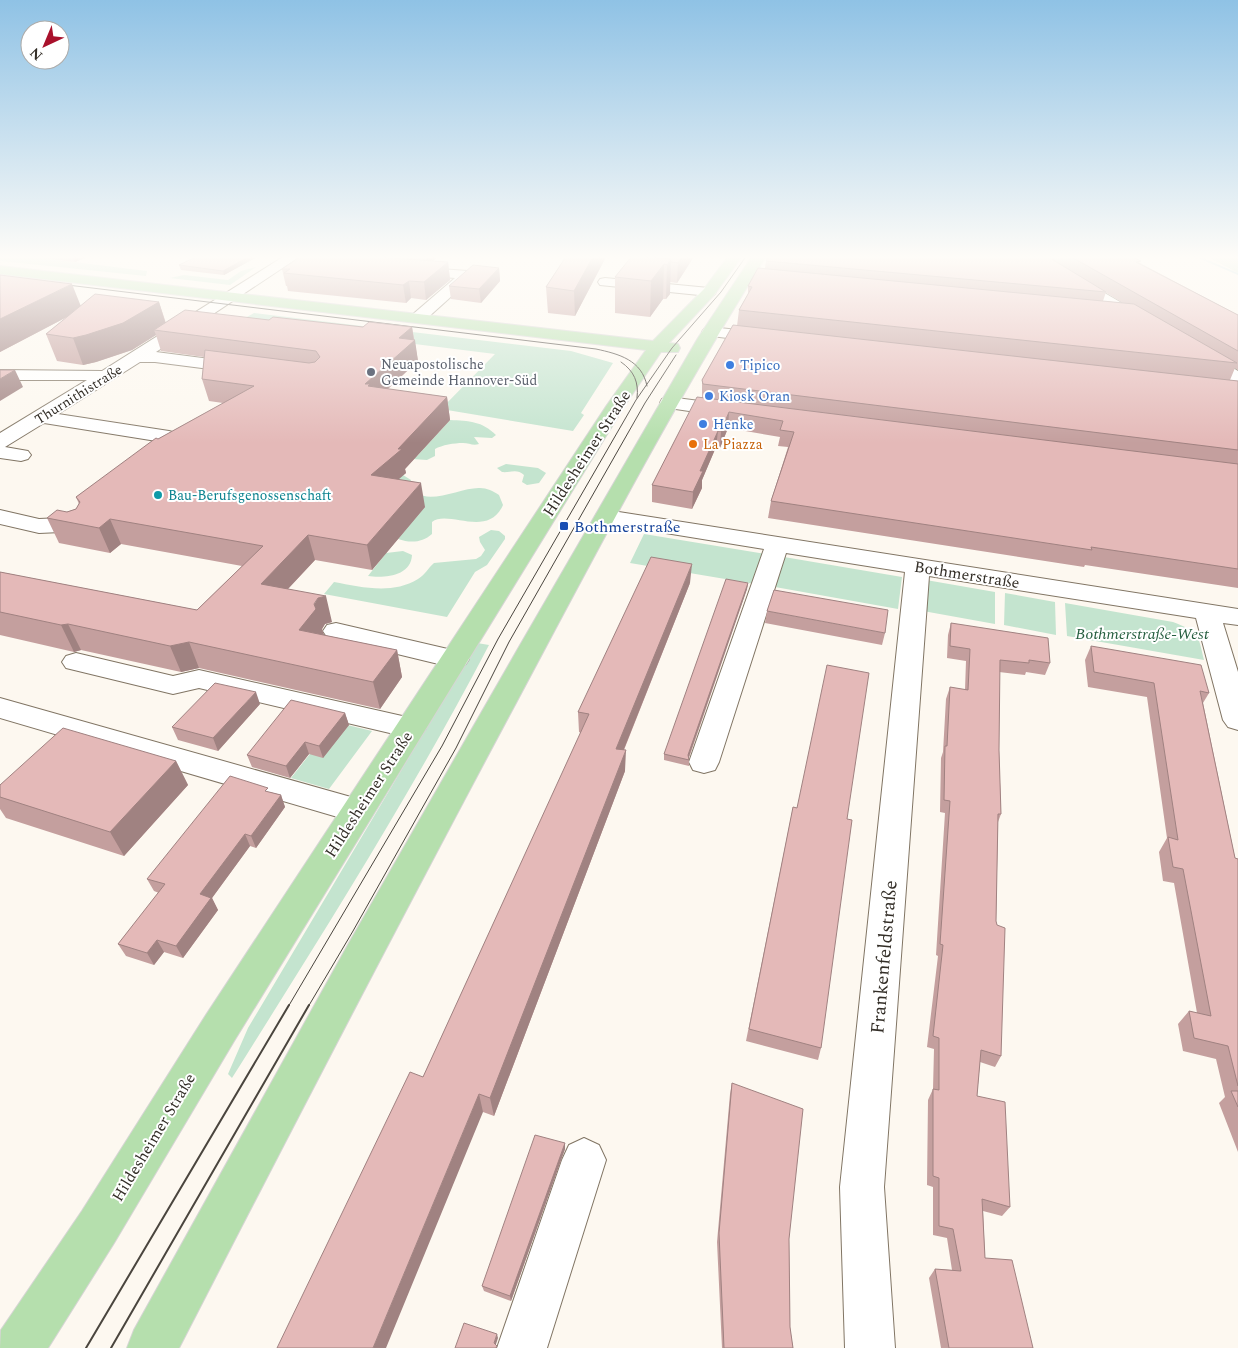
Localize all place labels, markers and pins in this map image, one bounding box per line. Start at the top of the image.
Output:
place label: Neuapostolische Gemeinde Hannover-Süd [381,354,537,391]
place label: Tipico [740,355,780,376]
marker: Tipico [724,359,736,371]
marker: Neuapostolische Gemeinde Hannover-Süd [365,366,377,378]
place label: Kiosk Oran [719,386,790,407]
marker: Kiosk Oran [703,390,715,402]
place label: Henke [713,414,754,435]
marker: Henke [697,418,709,430]
place label: La Piazza [703,434,763,455]
marker: La Piazza [687,438,699,450]
place label: Bau-Berufsgenossenschaft [168,485,332,506]
marker: Bau-Berufsgenossenschaft [152,489,164,501]
place label: Bothmerstraße [574,515,680,539]
marker: Bothmerstraße [558,520,570,532]

